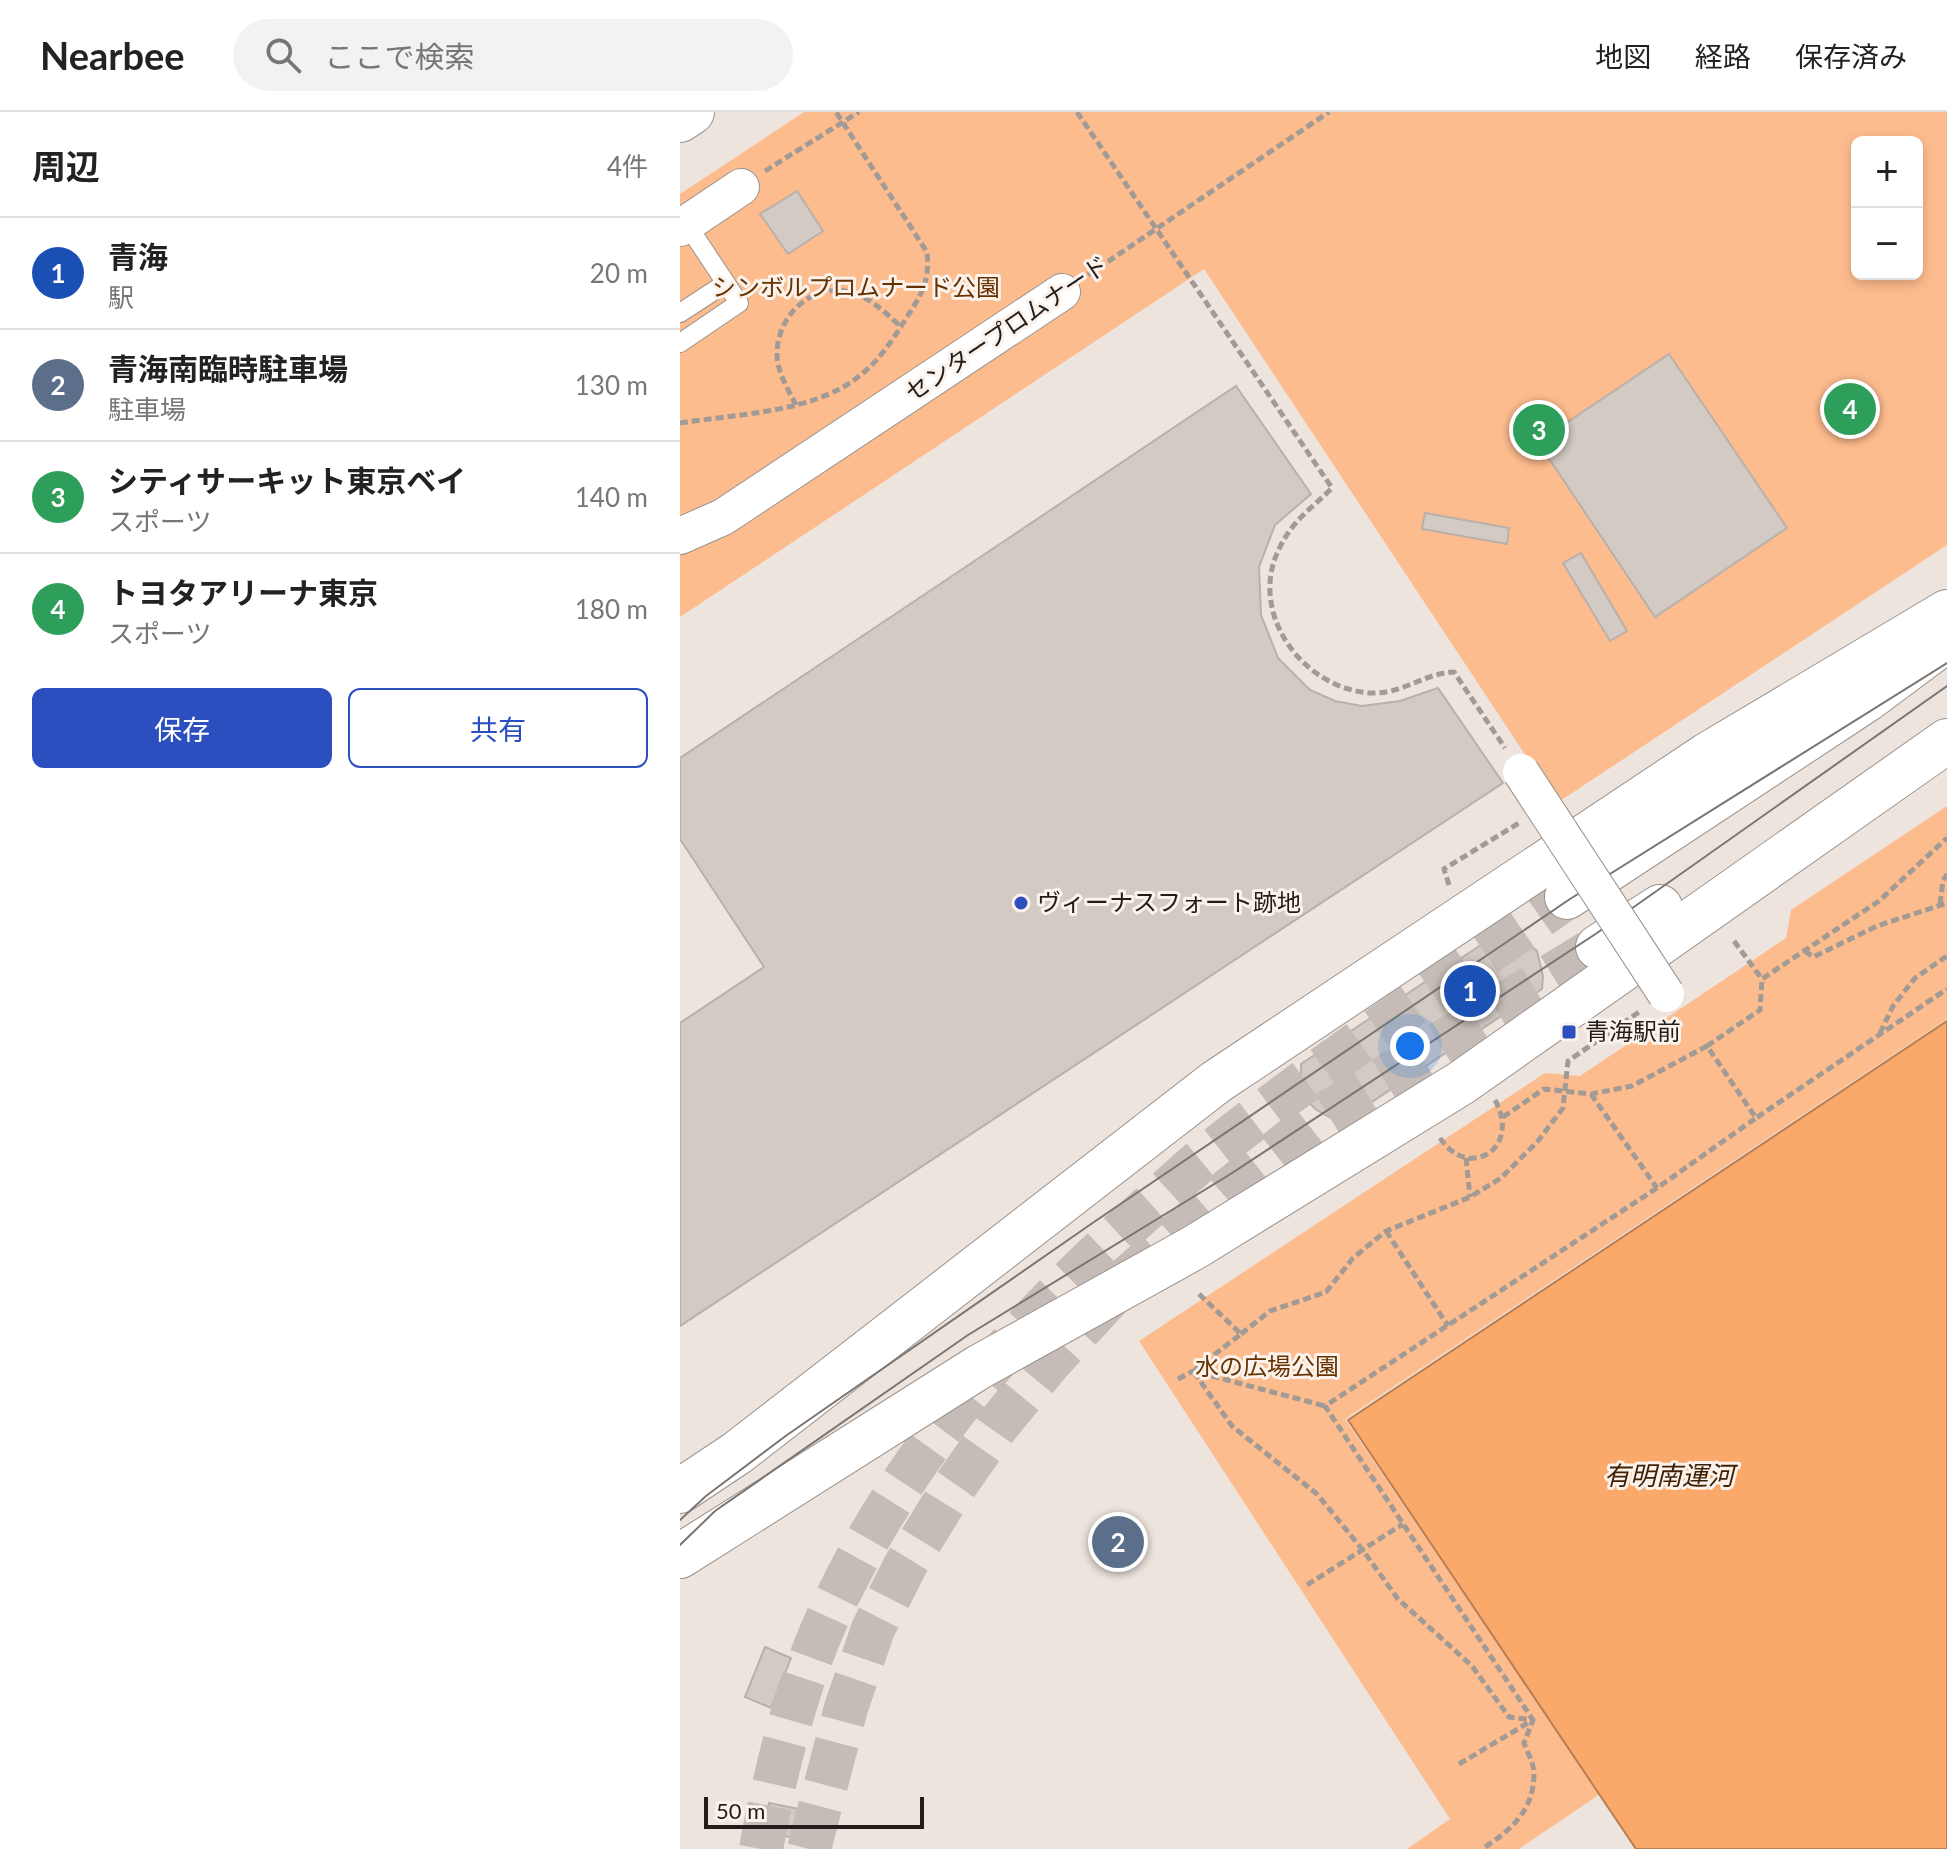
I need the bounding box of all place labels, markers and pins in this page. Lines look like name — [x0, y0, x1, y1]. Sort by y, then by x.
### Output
pin: 4 — [1824, 379, 1876, 439]
pin: 3 — [1513, 400, 1565, 460]
place label: ヴィーナスフォート跡地 — [1037, 887, 1301, 916]
marker: ヴィーナスフォート跡地 — [1012, 894, 1030, 912]
pin: 1 — [1444, 961, 1496, 1021]
place label: 青海駅前 — [1585, 1016, 1681, 1045]
marker: 青海駅前 — [1560, 1023, 1578, 1041]
pin: 2 — [1092, 1512, 1144, 1572]

